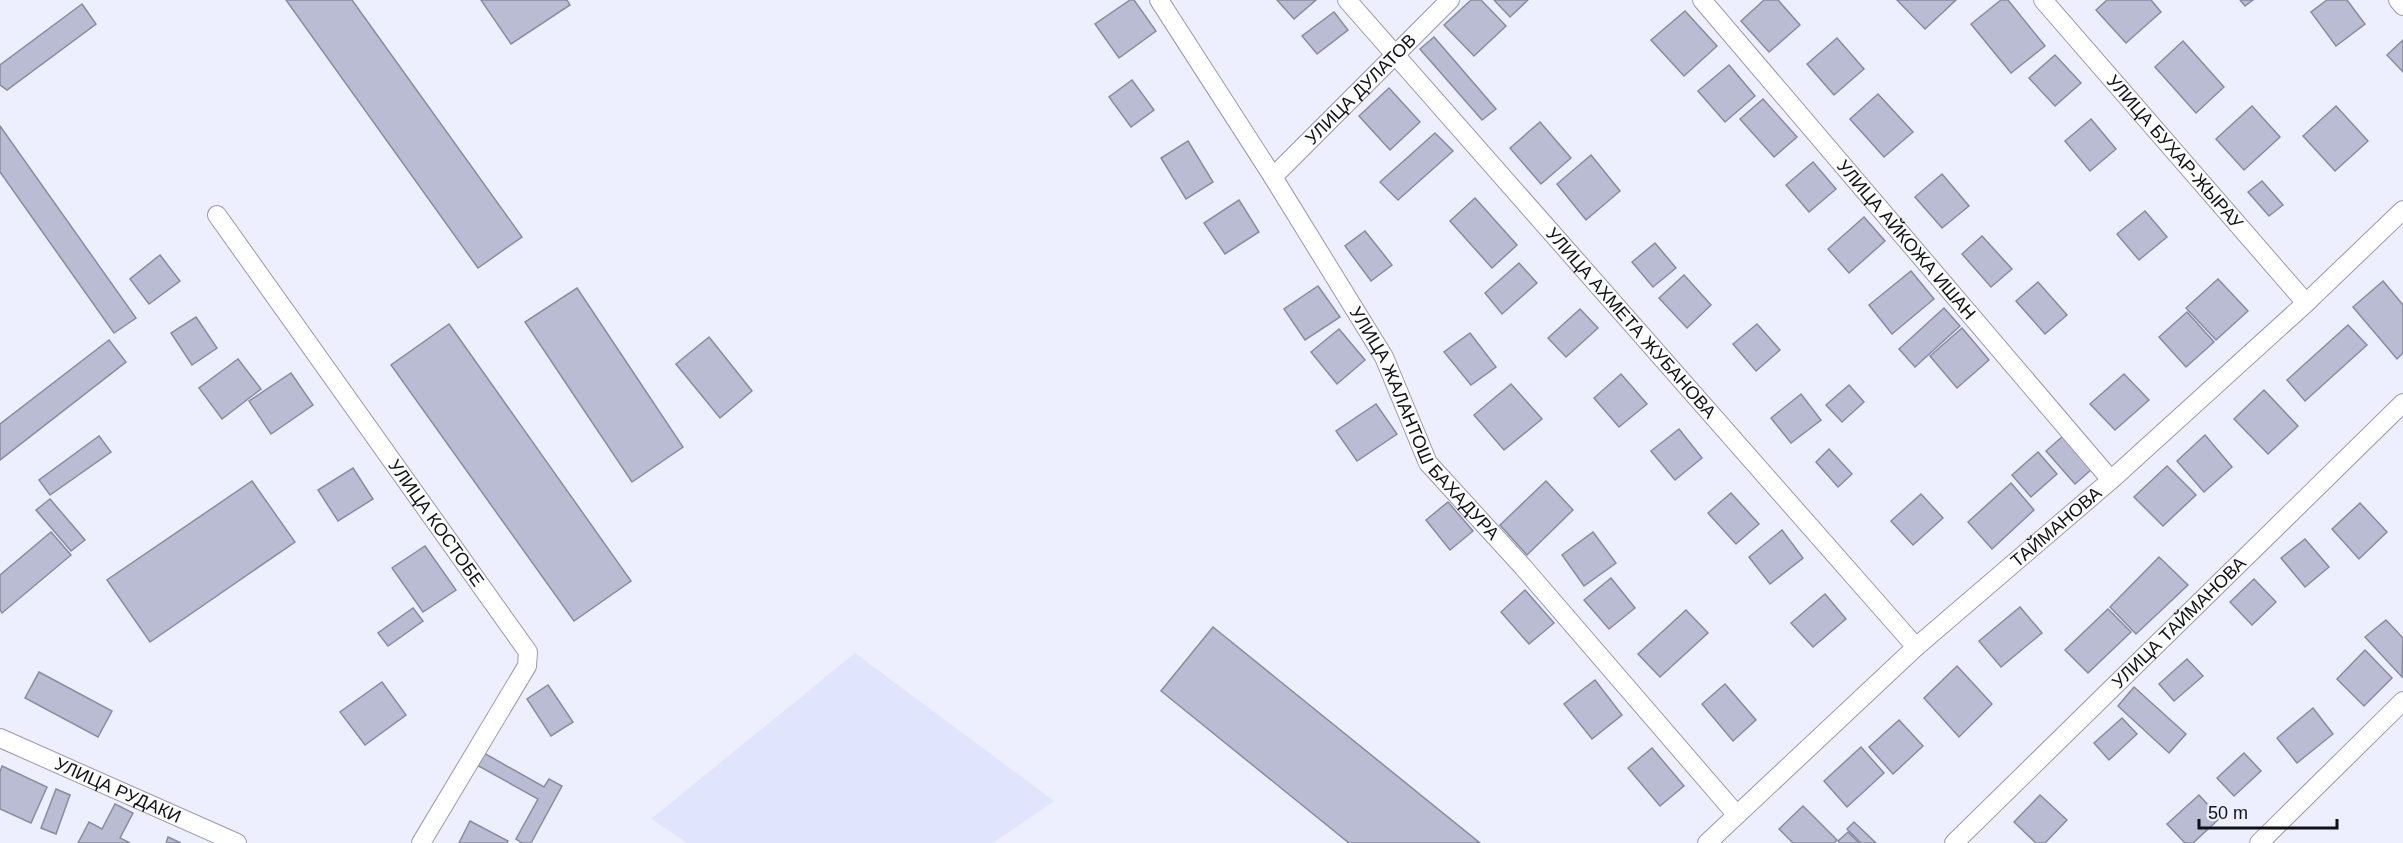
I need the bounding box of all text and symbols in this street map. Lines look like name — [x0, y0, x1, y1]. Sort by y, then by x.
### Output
street label: УЛИЦА ДУЛАТОВ — [1301, 30, 1420, 149]
street label: УЛИЦА БУХАР-ЖЫРАУ — [2103, 71, 2247, 233]
street label: УЛИЦА АЙКОЖА ИШАН — [1833, 156, 1980, 323]
street label: УЛИЦА АХМЕТА ЖУБАНОВА — [1542, 224, 1720, 422]
street label: УЛИЦА ЖАЛАНТОШ БАХАДУРА — [1345, 303, 1503, 544]
street label: УЛИЦА КОСТОБЕ — [384, 456, 488, 590]
street label: ТАЙМАНОВА — [2007, 483, 2105, 571]
street label: УЛИЦА ТАЙМАНОВА — [2108, 553, 2250, 692]
street label: УЛИЦА РУДАКИ — [52, 754, 184, 827]
scale bar — [2199, 792, 2337, 830]
text: 50 m — [2208, 803, 2248, 823]

